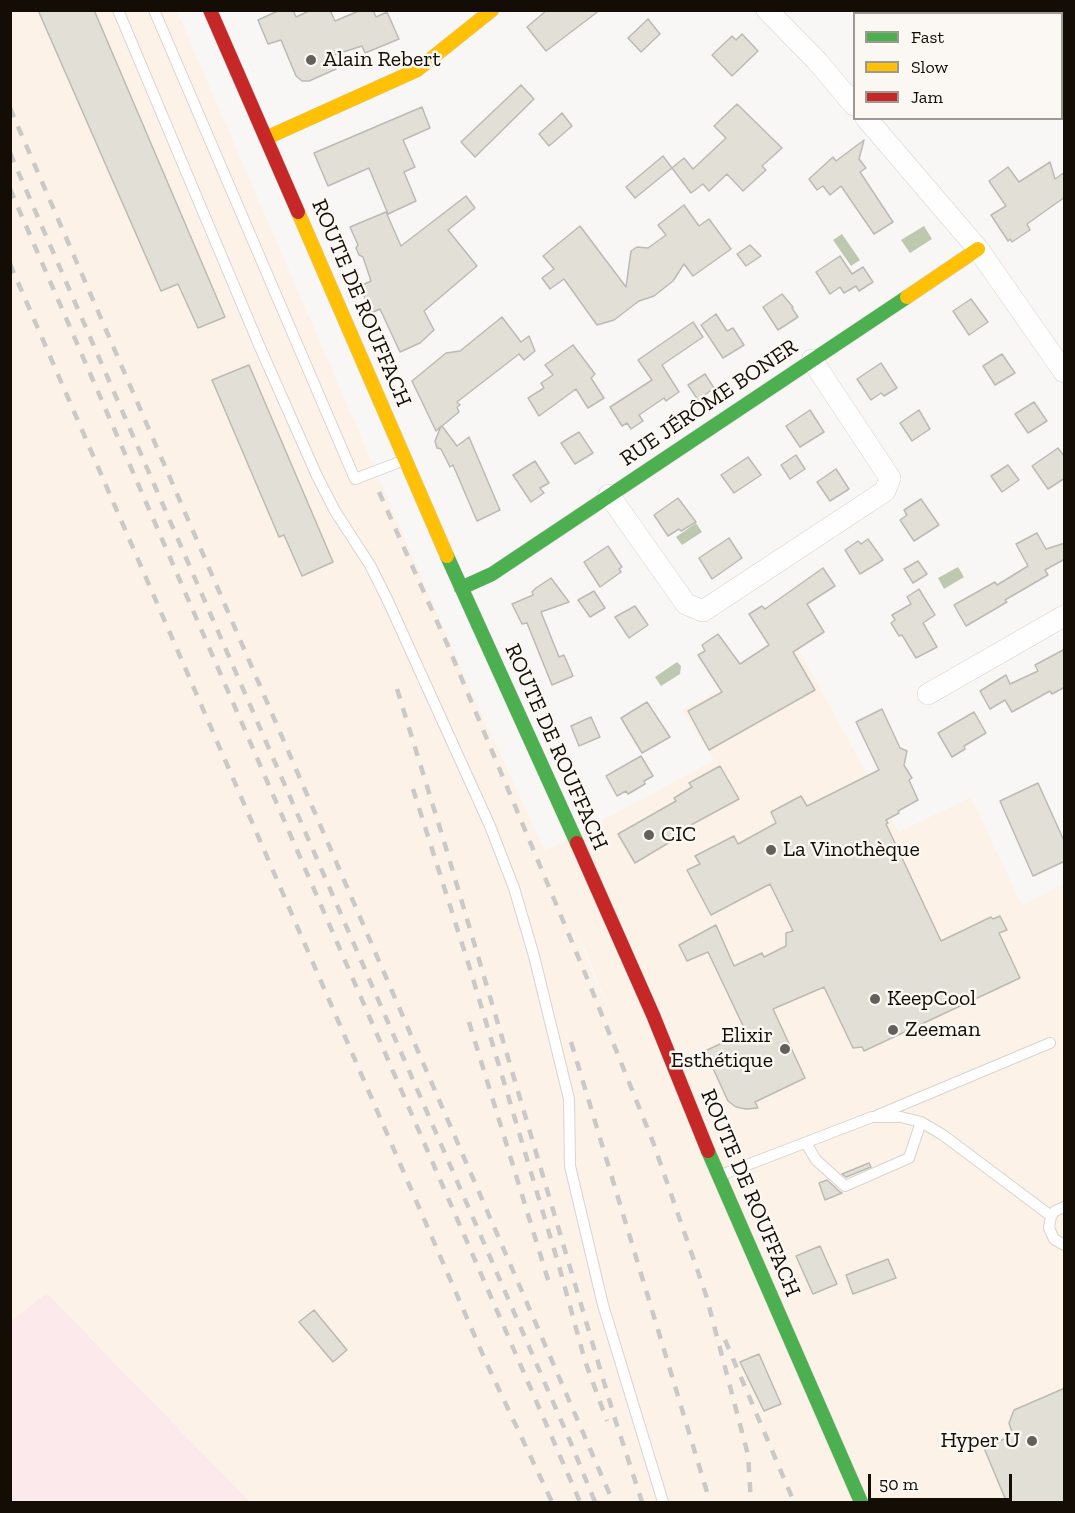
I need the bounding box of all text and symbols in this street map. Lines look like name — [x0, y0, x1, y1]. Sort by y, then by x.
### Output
legend — [853, 12, 1063, 120]
text: Fast — [911, 26, 944, 48]
place label: Alain Rebert — [323, 47, 441, 73]
marker: Alain Rebert — [304, 53, 318, 67]
text: Slow — [911, 56, 948, 78]
text: Jam — [911, 86, 943, 108]
street label: ROUTE DE ROUFFACH — [305, 195, 417, 411]
street label: RUE JÉRÔME BONER — [615, 334, 803, 472]
street label: ROUTE DE ROUFFACH — [499, 640, 613, 854]
place label: CIC — [661, 822, 696, 848]
marker: CIC — [642, 828, 656, 842]
place label: La Vinothèque — [783, 837, 920, 863]
marker: La Vinothèque — [764, 843, 778, 857]
place label: KeepCool — [887, 986, 976, 1012]
marker: KeepCool — [868, 992, 882, 1006]
place label: Zeeman — [905, 1017, 981, 1043]
place label: Elixir Esthétique — [671, 1023, 773, 1074]
marker: Zeeman — [886, 1023, 900, 1037]
marker: Elixir Esthétique — [778, 1042, 792, 1056]
street label: ROUTE DE ROUFFACH — [694, 1085, 806, 1301]
place label: Hyper U — [940, 1428, 1020, 1454]
marker: Hyper U — [1025, 1434, 1039, 1448]
scale bar — [871, 1462, 1015, 1500]
text: 50 m — [879, 1473, 918, 1495]

